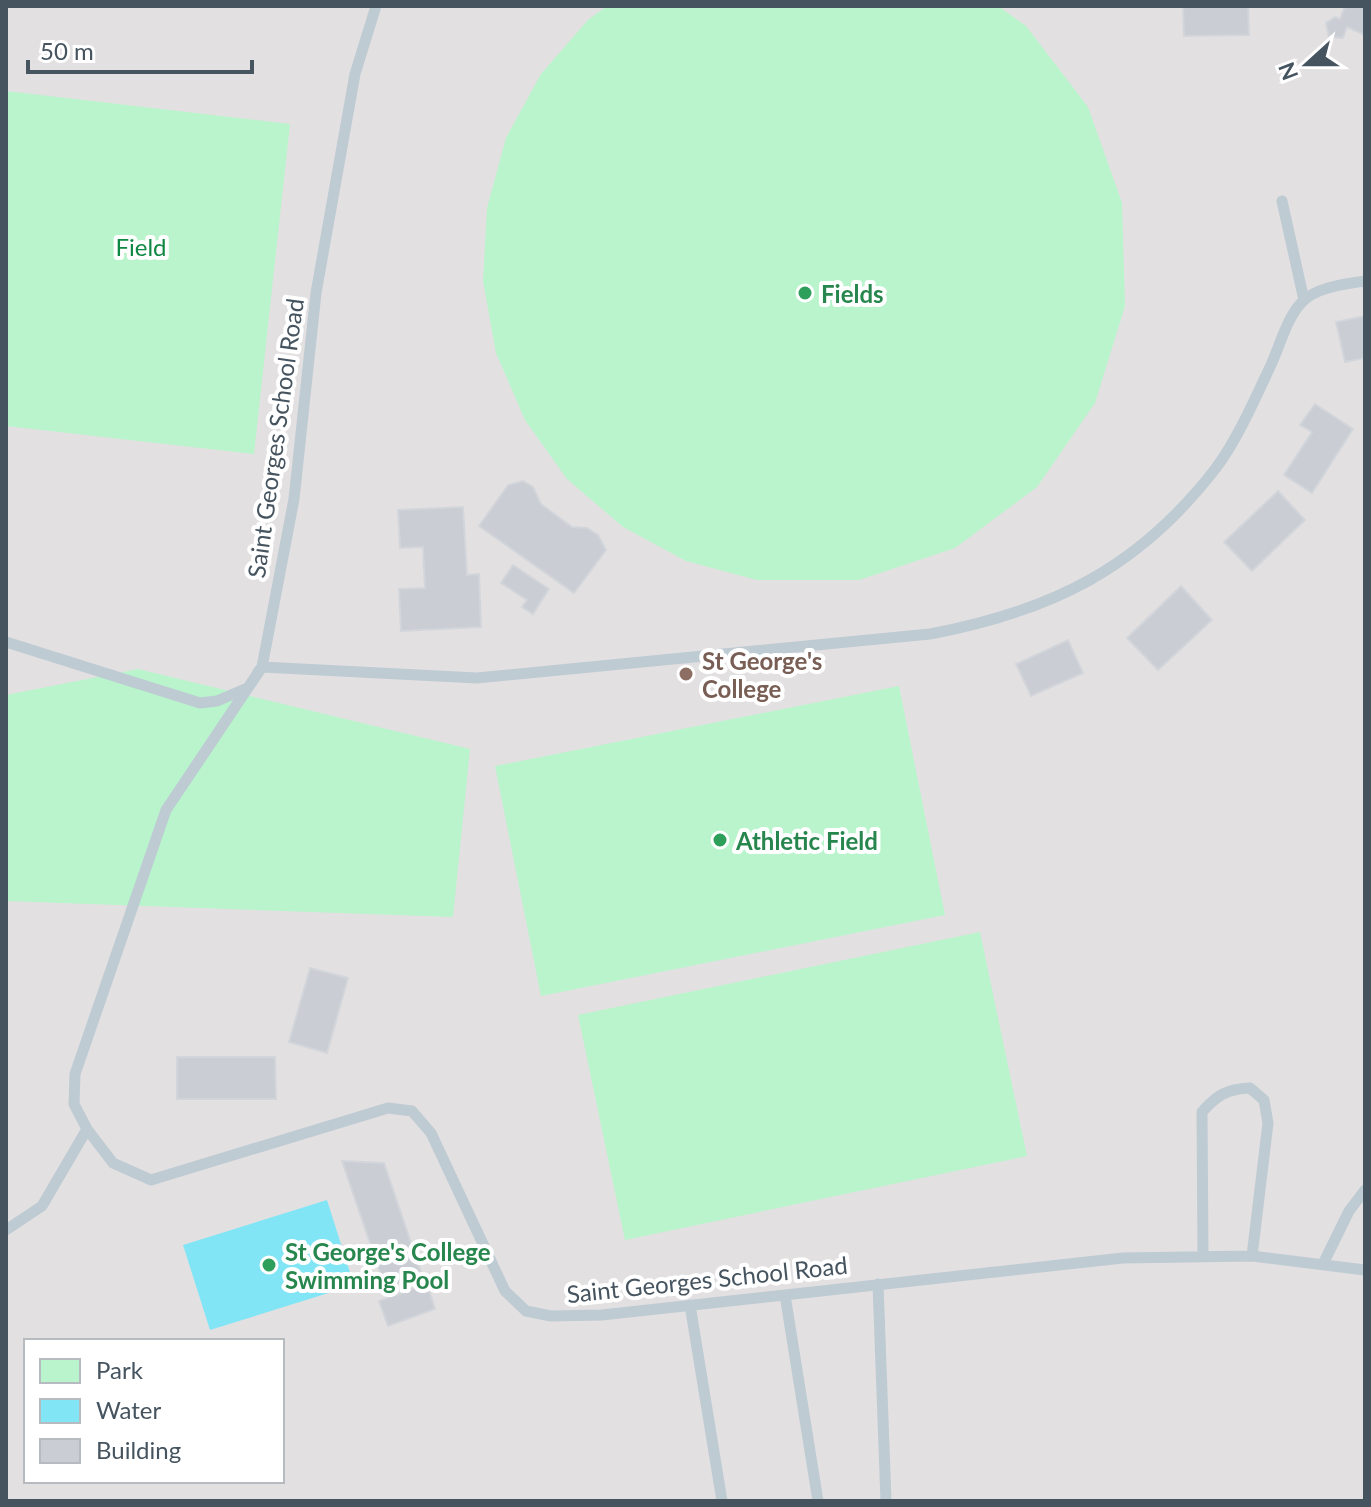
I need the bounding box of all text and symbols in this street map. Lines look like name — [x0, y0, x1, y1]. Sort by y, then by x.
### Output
scale bar — [28, 24, 252, 74]
north arrow — [1267, 24, 1347, 104]
text: 50 m — [40, 36, 94, 65]
text: N — [1272, 59, 1304, 84]
park label: Field — [115, 232, 167, 261]
place label: Fields — [821, 279, 884, 308]
marker: Fields — [796, 284, 814, 302]
street label: Saint Georges School Road — [241, 296, 309, 580]
place label: St George's College — [702, 646, 822, 703]
marker: St George's College — [677, 665, 695, 683]
place label: Athletic Field — [735, 826, 878, 855]
marker: Athletic Field — [711, 831, 729, 849]
place label: St George's College Swimming Pool — [285, 1237, 491, 1294]
street label: Saint Georges School Road — [565, 1250, 849, 1308]
marker: St George's College Swimming Pool — [260, 1256, 278, 1274]
legend — [24, 1339, 284, 1483]
text: Park — [96, 1355, 144, 1384]
text: Water — [96, 1395, 161, 1424]
text: Building — [96, 1435, 181, 1464]

